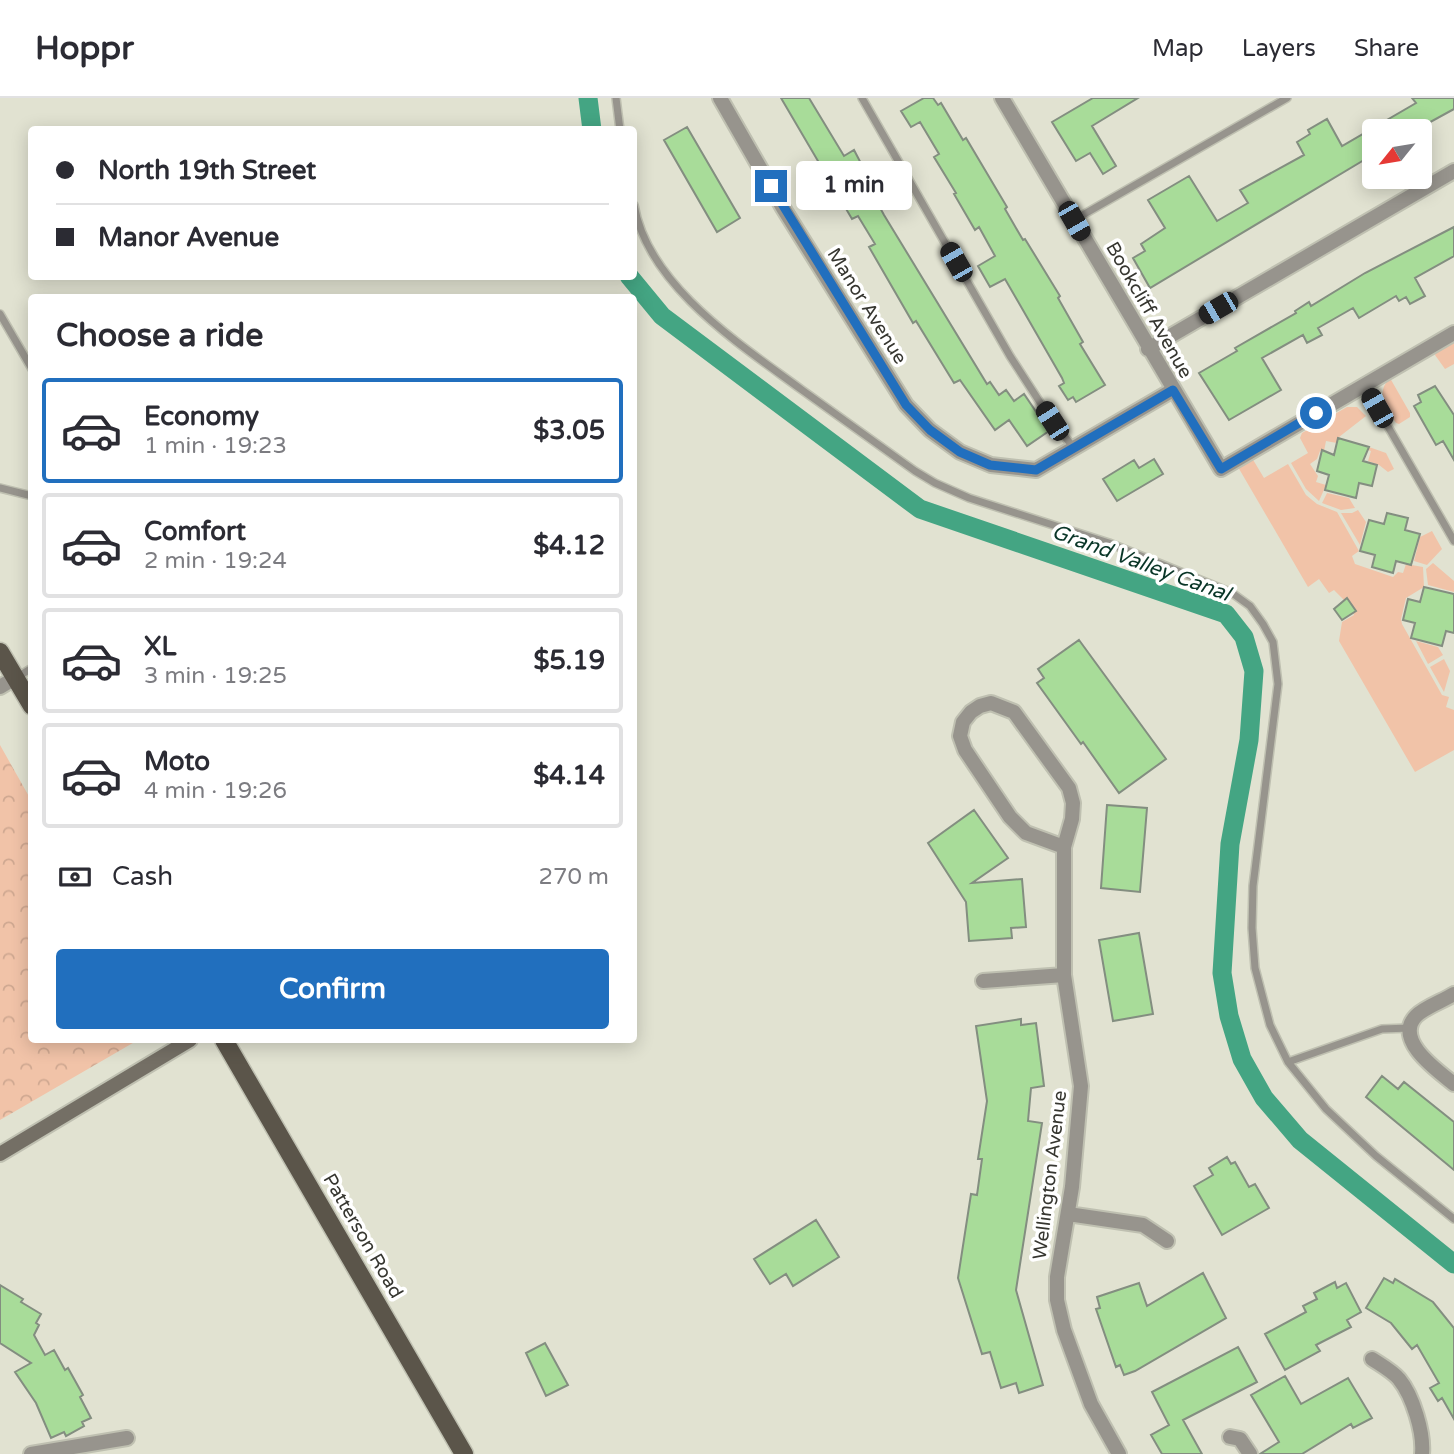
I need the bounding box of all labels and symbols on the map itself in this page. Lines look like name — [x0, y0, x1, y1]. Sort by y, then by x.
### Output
north arrow — [1362, 119, 1432, 189]
callout: 1 min — [796, 162, 911, 210]
route end — [755, 170, 787, 202]
car — [1055, 198, 1094, 244]
street label: Bookcliff Avenue — [1101, 238, 1197, 382]
car — [937, 239, 976, 285]
street label: Manor Avenue — [823, 244, 911, 368]
car — [1195, 288, 1242, 328]
car — [1358, 385, 1397, 431]
route start — [1300, 397, 1332, 429]
car — [1032, 398, 1073, 444]
water label: Grand Valley Canal — [1049, 519, 1236, 608]
street label: Wellington Avenue — [1029, 1089, 1071, 1261]
street label: Patterson Road — [318, 1170, 408, 1302]

